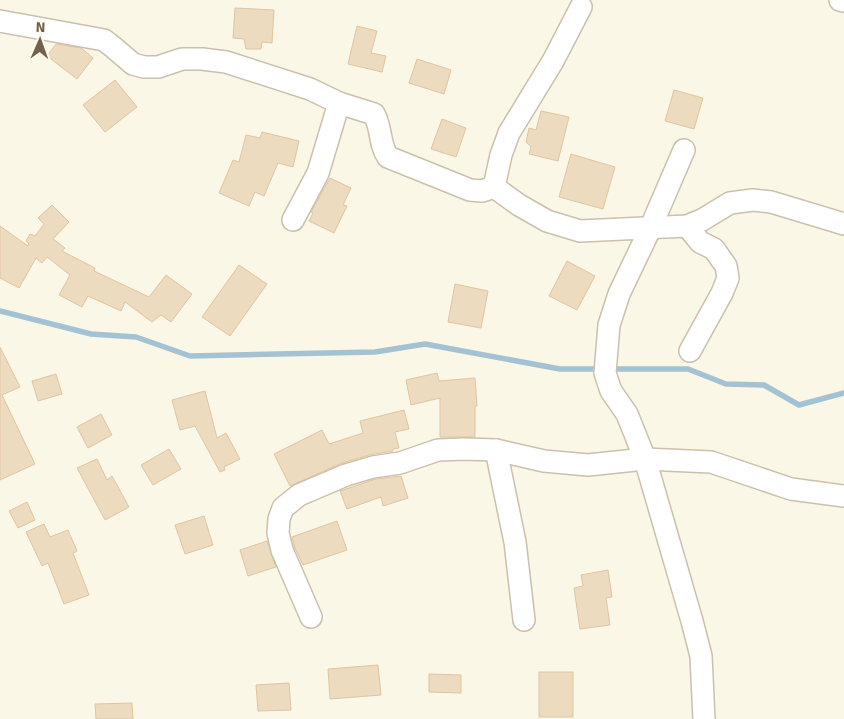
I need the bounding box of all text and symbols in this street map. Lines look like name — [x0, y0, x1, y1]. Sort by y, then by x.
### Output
north arrow — [15, 15, 65, 65]
text: N — [35, 19, 46, 36]

